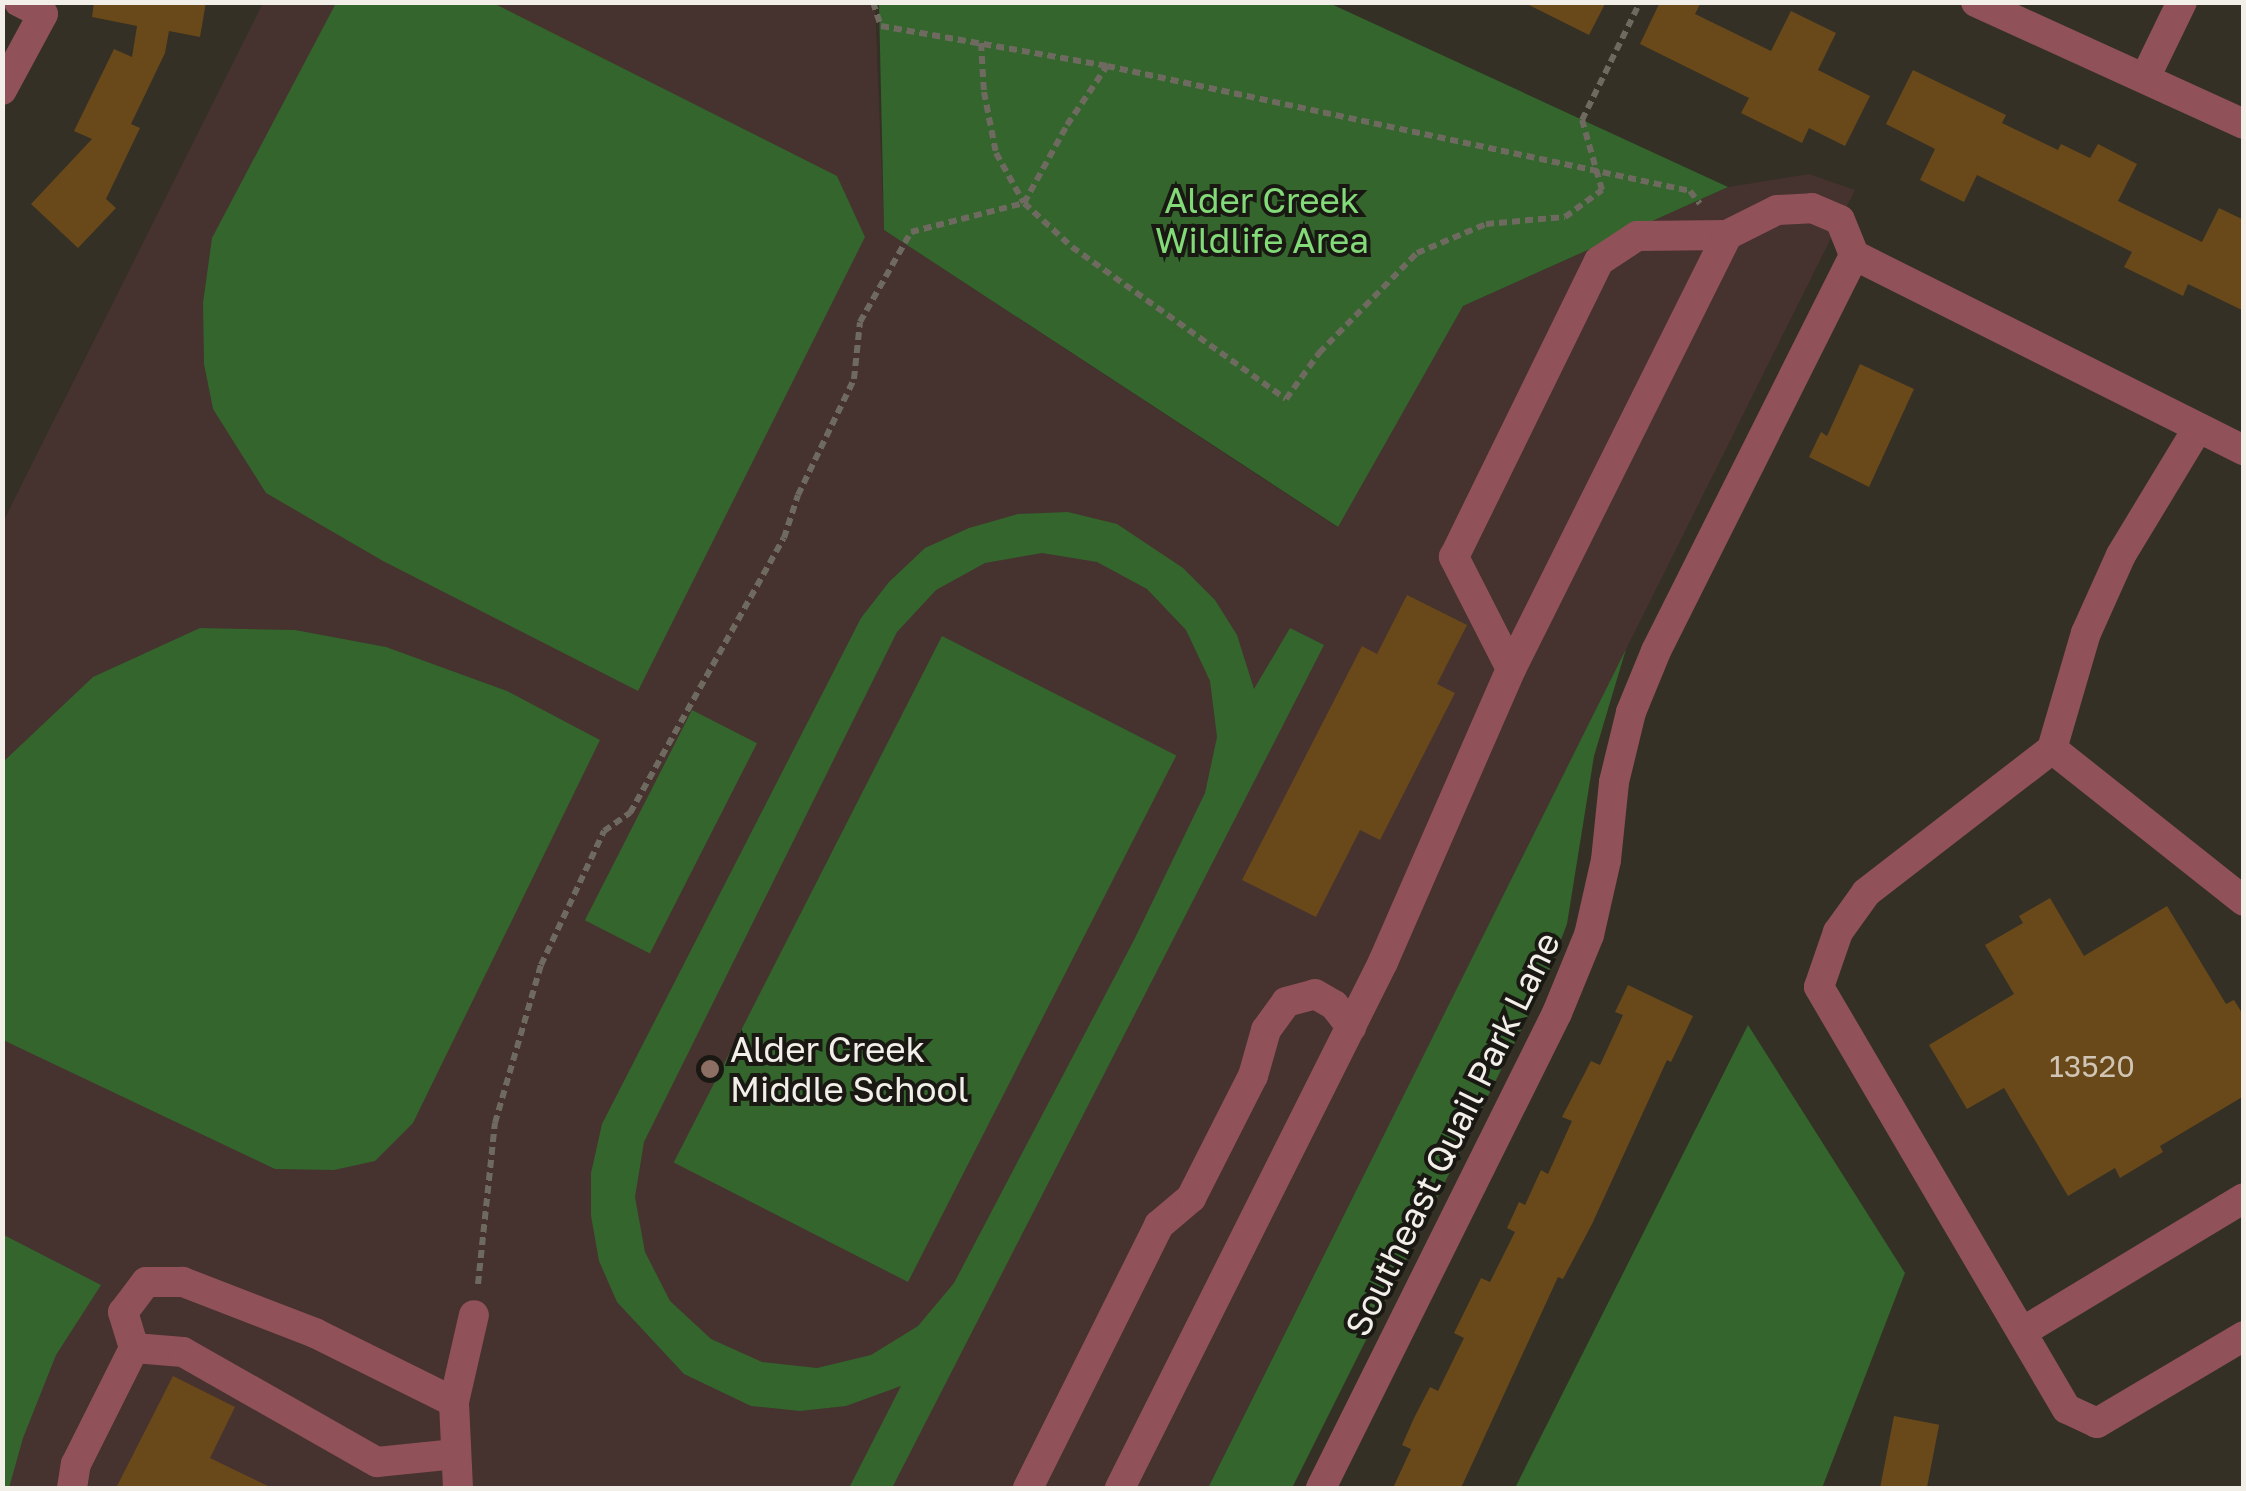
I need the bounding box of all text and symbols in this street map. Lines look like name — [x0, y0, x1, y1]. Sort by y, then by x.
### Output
park label: Alder Creek Wildlife Area — [1155, 179, 1369, 261]
street label: Southeast Quail Park Lane — [1336, 925, 1568, 1343]
place label: Alder Creek Middle School — [730, 1028, 969, 1110]
house number: 13520 — [2049, 1048, 2135, 1084]
marker: Alder Creek Middle School — [699, 1058, 721, 1080]

